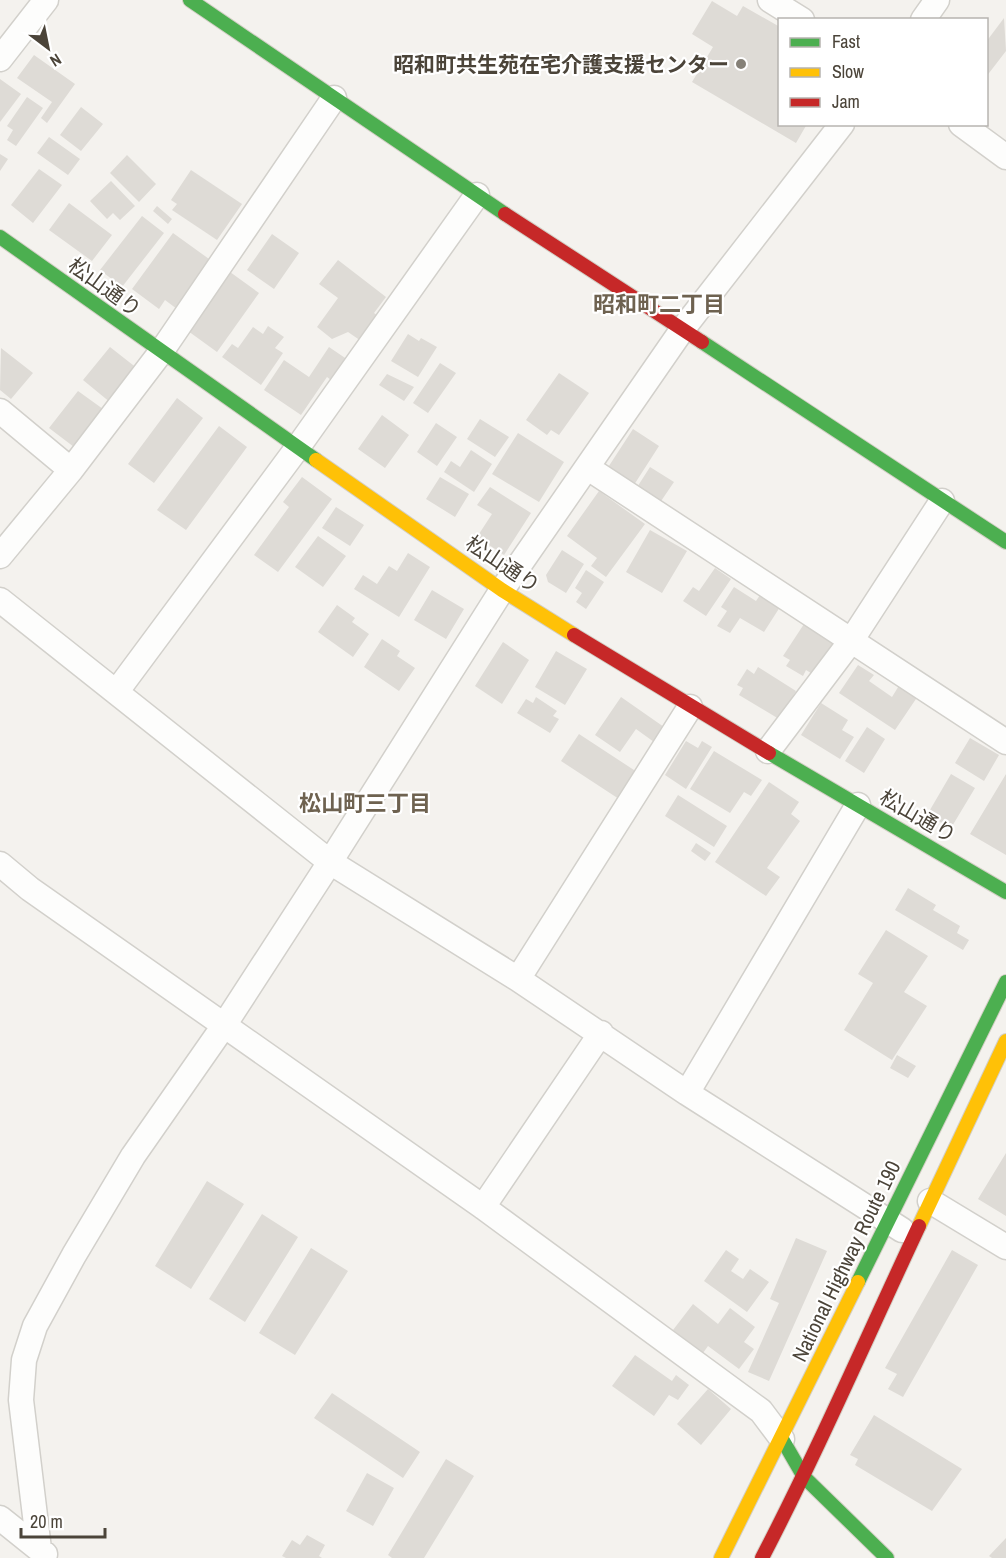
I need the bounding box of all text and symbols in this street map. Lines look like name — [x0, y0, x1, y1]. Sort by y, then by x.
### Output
north arrow — [18, 18, 78, 78]
legend — [778, 18, 988, 126]
text: Fast — [832, 29, 860, 54]
text: N — [46, 49, 66, 73]
place label: 昭和町共生苑在宅介護支援センター — [393, 50, 729, 79]
marker: 昭和町共生苑在宅介護支援センター — [734, 57, 748, 71]
text: Slow — [832, 59, 864, 84]
text: Jam — [832, 89, 860, 114]
street label: 松山通り — [62, 251, 148, 323]
district label: 昭和町二丁目 — [593, 289, 725, 319]
street label: 松山通り — [460, 528, 546, 600]
street label: 松山通り — [874, 782, 962, 850]
district label: 松山町三丁目 — [299, 788, 431, 818]
street label: National Highway Route 190 — [785, 1156, 907, 1366]
scale bar — [21, 1501, 105, 1539]
text: 20 m — [30, 1509, 63, 1534]

